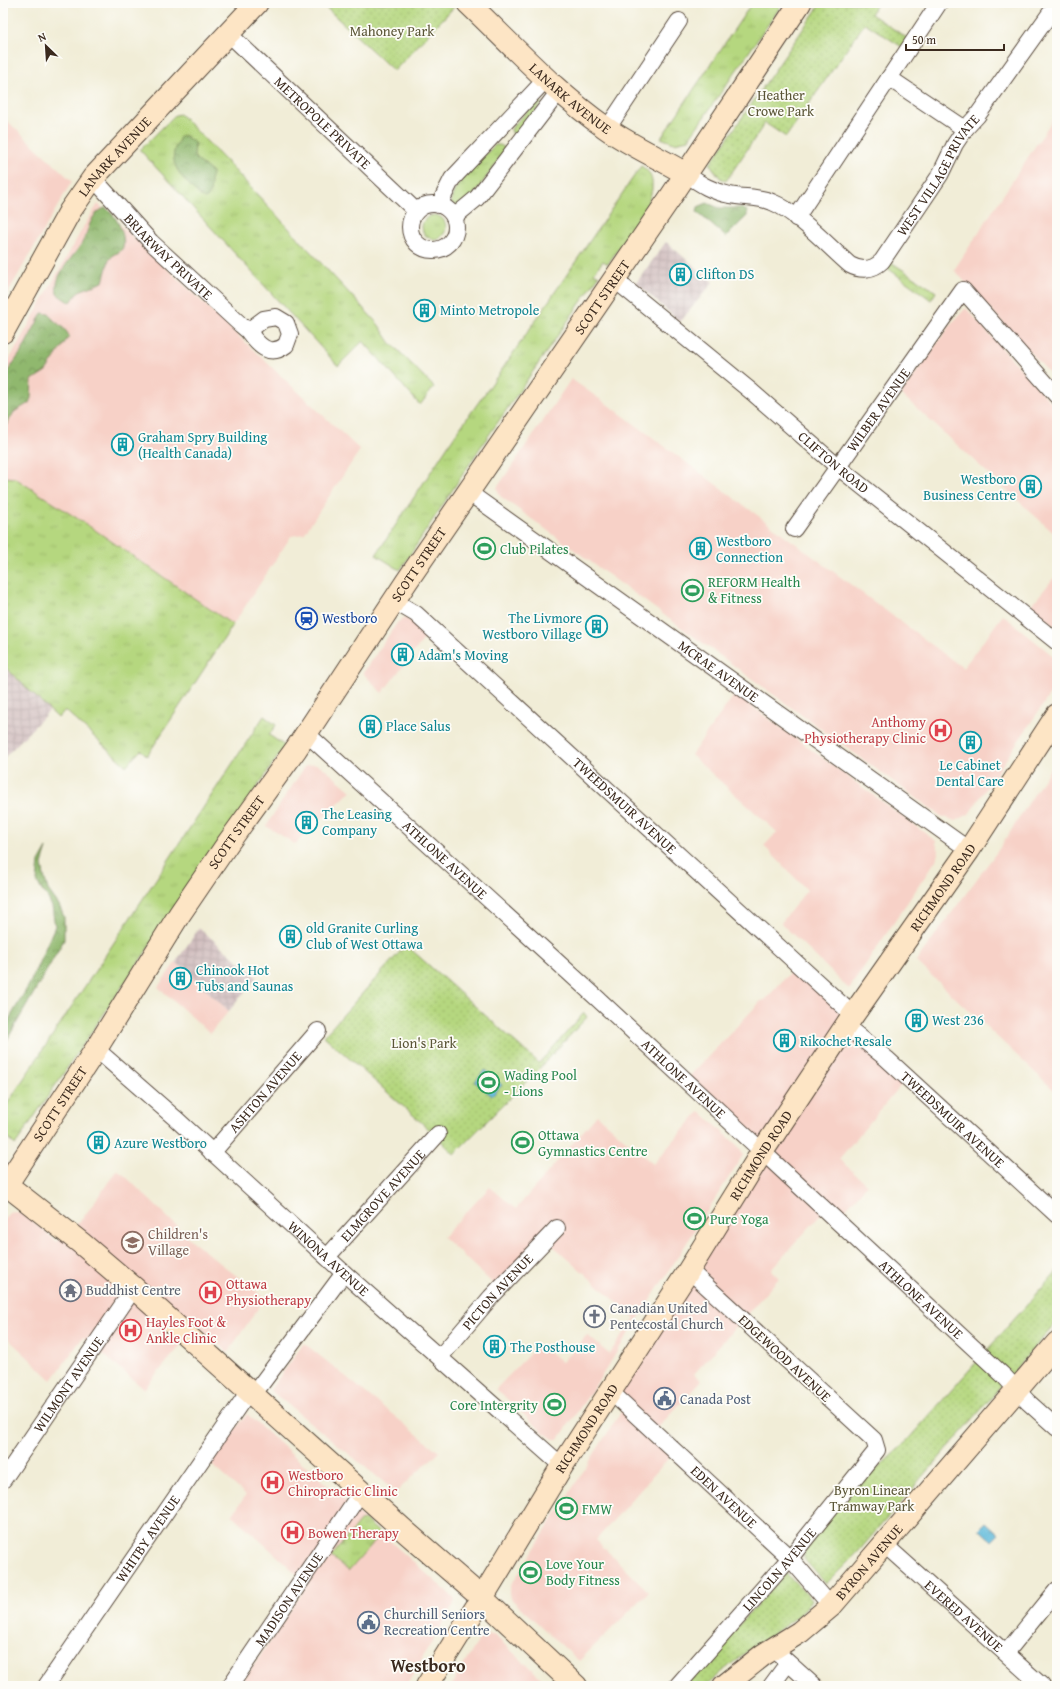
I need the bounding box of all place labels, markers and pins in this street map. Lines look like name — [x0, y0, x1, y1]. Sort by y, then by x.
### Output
building icon: Clifton DS — [667, 261, 693, 287]
place label: Clifton DS — [696, 264, 754, 284]
building icon: Minto Metropole — [411, 297, 437, 323]
place label: Minto Metropole — [440, 300, 540, 320]
place label: Graham Spry Building (Health Canada) — [138, 427, 267, 463]
building icon: Graham Spry Building (Health Canada) — [109, 432, 135, 458]
place label: Westboro Business Centre — [923, 469, 1016, 505]
building icon: Westboro Business Centre — [1018, 474, 1044, 500]
place label: Westboro Connection — [716, 531, 783, 567]
sports icon: Club Pilates — [471, 536, 497, 562]
building icon: Westboro Connection — [688, 536, 714, 562]
place label: Club Pilates — [500, 539, 569, 559]
place label: REFORM Health & Fitness — [708, 572, 800, 608]
sports icon: REFORM Health & Fitness — [680, 577, 706, 603]
station icon: Westboro — [293, 605, 319, 631]
place label: Westboro — [322, 608, 378, 628]
place label: The Livmore Westboro Village — [482, 608, 582, 644]
building icon: The Livmore Westboro Village — [584, 613, 610, 639]
building icon: Adam's Moving — [389, 642, 415, 668]
place label: Adam's Moving — [418, 645, 508, 665]
place label: Anthomy Physiotherapy Clinic — [804, 712, 926, 748]
building icon: Place Salus — [358, 713, 384, 739]
place label: Place Salus — [386, 716, 450, 736]
hospital icon: Anthomy Physiotherapy Clinic — [928, 717, 954, 743]
building icon: Le Cabinet Dental Care — [957, 730, 983, 756]
place label: Le Cabinet Dental Care — [936, 755, 1004, 791]
place label: The Leasing Company — [322, 804, 392, 840]
building icon: The Leasing Company — [293, 809, 319, 835]
place label: old Granite Curling Club of West Ottawa — [306, 918, 423, 954]
building icon: old Granite Curling Club of West Ottawa — [277, 923, 303, 949]
place label: Chinook Hot Tubs and Saunas — [196, 960, 293, 996]
building icon: Chinook Hot Tubs and Saunas — [168, 965, 194, 991]
building icon: West 236 — [903, 1007, 929, 1033]
place label: West 236 — [932, 1010, 984, 1030]
building icon: Rikochet Resale — [772, 1028, 798, 1054]
place label: Rikochet Resale — [800, 1031, 892, 1051]
place label: Wading Pool - Lions — [504, 1065, 577, 1101]
sports icon: Wading Pool - Lions — [476, 1070, 502, 1096]
place label: Ottawa Gymnastics Centre — [538, 1125, 648, 1161]
building icon: Azure Westboro — [86, 1130, 112, 1156]
sports icon: Ottawa Gymnastics Centre — [510, 1130, 536, 1156]
place label: Azure Westboro — [114, 1133, 207, 1153]
sports icon: Pure Yoga — [681, 1206, 707, 1232]
place label: Pure Yoga — [710, 1209, 769, 1229]
place label: Children's Village — [148, 1224, 208, 1260]
school or university icon: Children's Village — [119, 1229, 145, 1255]
place label: Ottawa Physiotherapy — [226, 1274, 311, 1310]
temple icon: Buddhist Centre — [58, 1277, 84, 1303]
hospital icon: Ottawa Physiotherapy — [198, 1279, 224, 1305]
place label: Buddhist Centre — [86, 1280, 181, 1300]
place label: Canadian United Pentecostal Church — [610, 1298, 724, 1334]
church icon: Canadian United Pentecostal Church — [582, 1303, 608, 1329]
place label: Hayles Foot & Ankle Clinic — [146, 1312, 227, 1348]
hospital icon: Hayles Foot & Ankle Clinic — [118, 1317, 144, 1343]
building icon: The Posthouse — [482, 1334, 508, 1360]
place label: The Posthouse — [510, 1337, 596, 1357]
public building icon: Canada Post — [652, 1386, 678, 1412]
place label: Canada Post — [680, 1389, 751, 1409]
sports icon: Core Intergrity — [541, 1392, 567, 1418]
place label: Core Intergrity — [450, 1395, 538, 1415]
place label: Westboro Chiropractic Clinic — [288, 1465, 398, 1501]
hospital icon: Westboro Chiropractic Clinic — [259, 1470, 285, 1496]
sports icon: FMW — [554, 1496, 580, 1522]
place label: FMW — [582, 1499, 612, 1519]
hospital icon: Bowen Therapy — [279, 1520, 305, 1546]
place label: Bowen Therapy — [308, 1523, 399, 1543]
place label: Love Your Body Fitness — [546, 1554, 620, 1590]
sports icon: Love Your Body Fitness — [517, 1559, 543, 1585]
place label: Churchill Seniors Recreation Centre — [384, 1604, 490, 1640]
public building icon: Churchill Seniors Recreation Centre — [356, 1609, 382, 1635]

